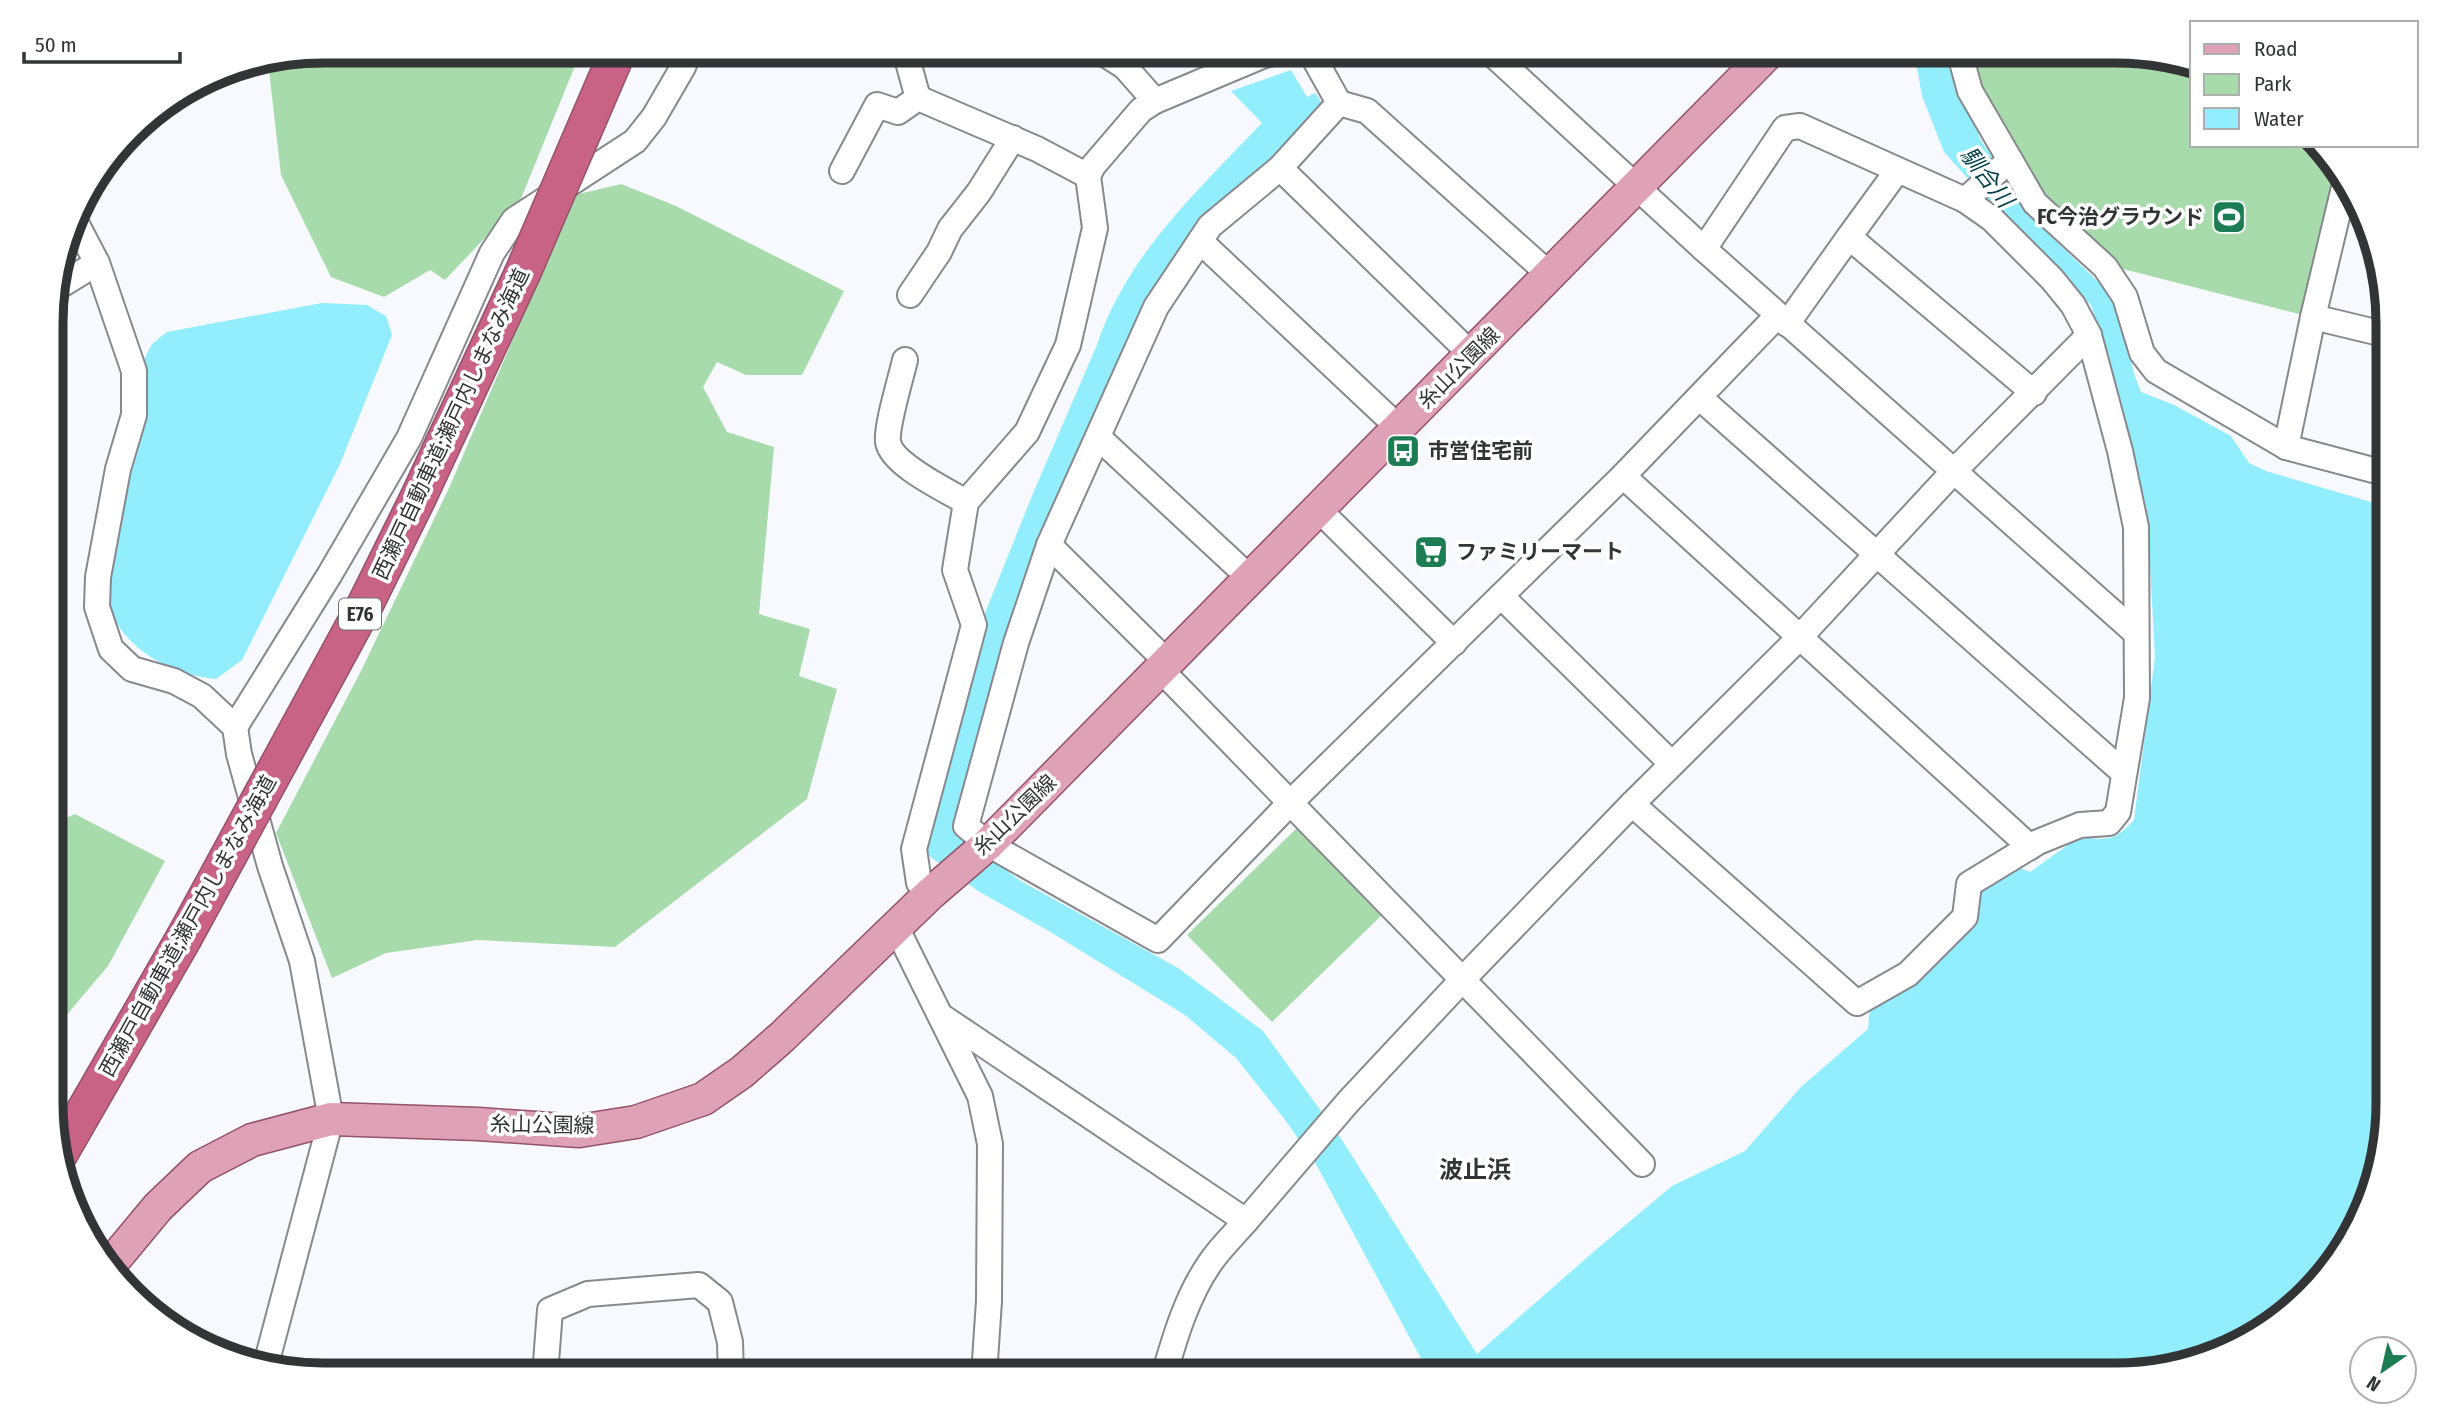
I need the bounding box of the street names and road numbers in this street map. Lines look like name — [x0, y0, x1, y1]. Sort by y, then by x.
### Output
street label: 西瀬戸自動車道;瀬戸内しまなみ海道 — [367, 264, 535, 584]
street label: 糸山公園線 — [1413, 322, 1505, 414]
road number: E76 — [339, 598, 381, 629]
street label: 糸山公園線 — [968, 769, 1062, 861]
street label: 西瀬戸自動車道;瀬戸内しまなみ海道 — [94, 771, 282, 1081]
street label: 糸山公園線 — [489, 1111, 595, 1139]

